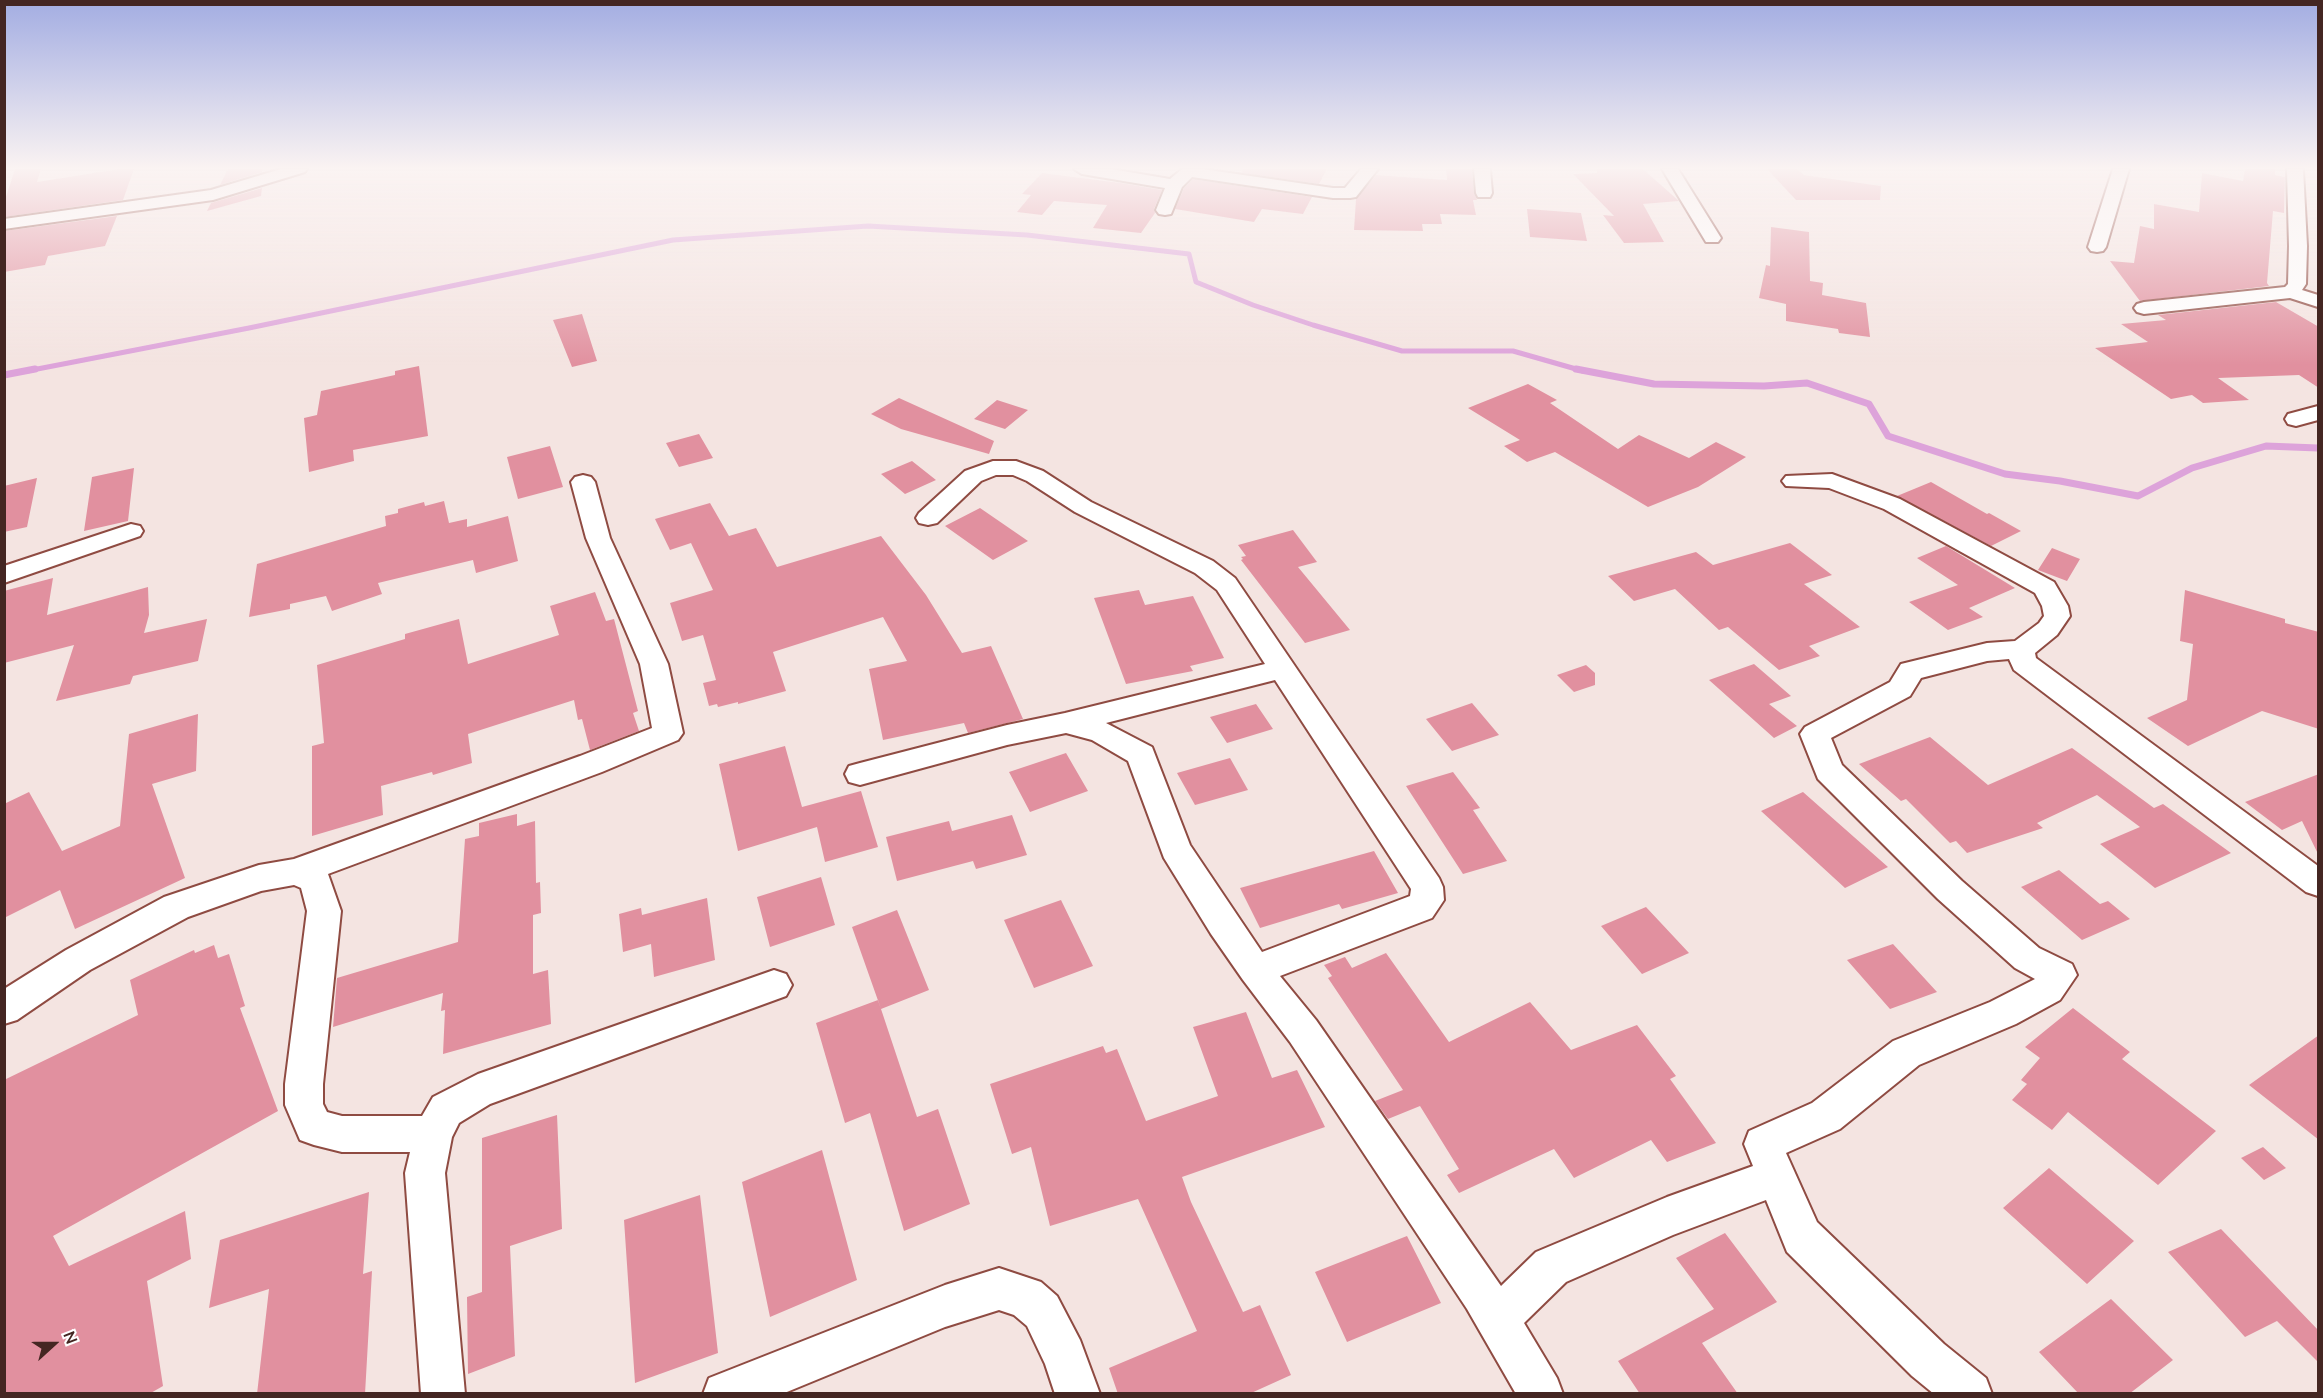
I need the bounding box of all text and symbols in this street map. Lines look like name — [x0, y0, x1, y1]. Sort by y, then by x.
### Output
north arrow — [24, 1314, 84, 1374]
text: N — [59, 1328, 82, 1347]

